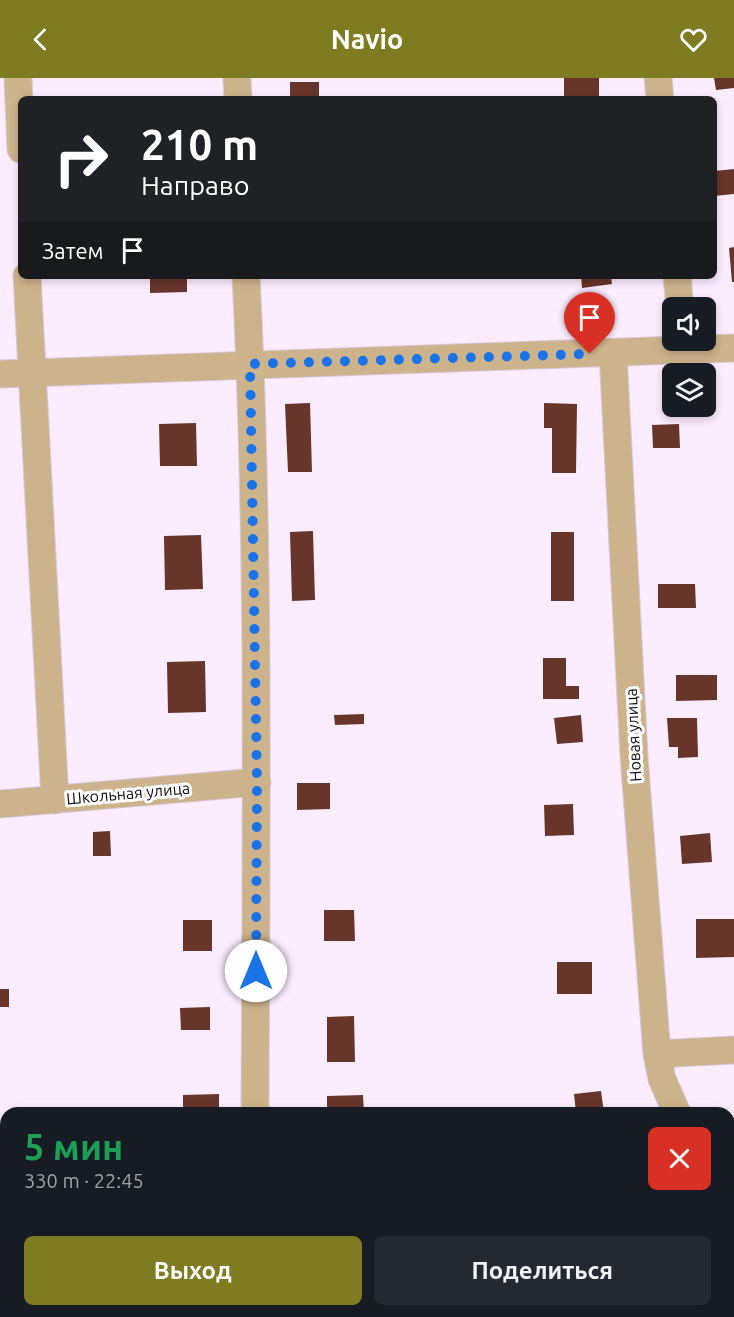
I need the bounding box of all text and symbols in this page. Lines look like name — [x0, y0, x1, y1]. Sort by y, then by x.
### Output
icon: back — [24, 23, 57, 56]
icon: heart — [677, 23, 710, 56]
text: Navio — [331, 24, 403, 54]
icon: right — [42, 120, 120, 198]
text: 210 m — [141, 121, 258, 168]
text: Направо — [141, 170, 250, 200]
icon: arrive — [116, 234, 149, 267]
text: Затем — [42, 238, 104, 263]
pin — [564, 292, 615, 354]
map controls — [662, 297, 716, 417]
button: sound — [662, 297, 716, 351]
icon: arrive — [573, 301, 606, 334]
button: layers — [662, 363, 716, 417]
street label: Новая улица — [622, 688, 644, 782]
street label: Школьная улица — [65, 779, 191, 807]
position arrow — [224, 939, 288, 1003]
text: 5 мин — [24, 1126, 123, 1167]
button: close — [648, 1127, 711, 1190]
text: 330 m · 22:45 — [24, 1169, 144, 1192]
button: Выход — [24, 1236, 362, 1305]
button: Поделиться — [374, 1236, 711, 1305]

